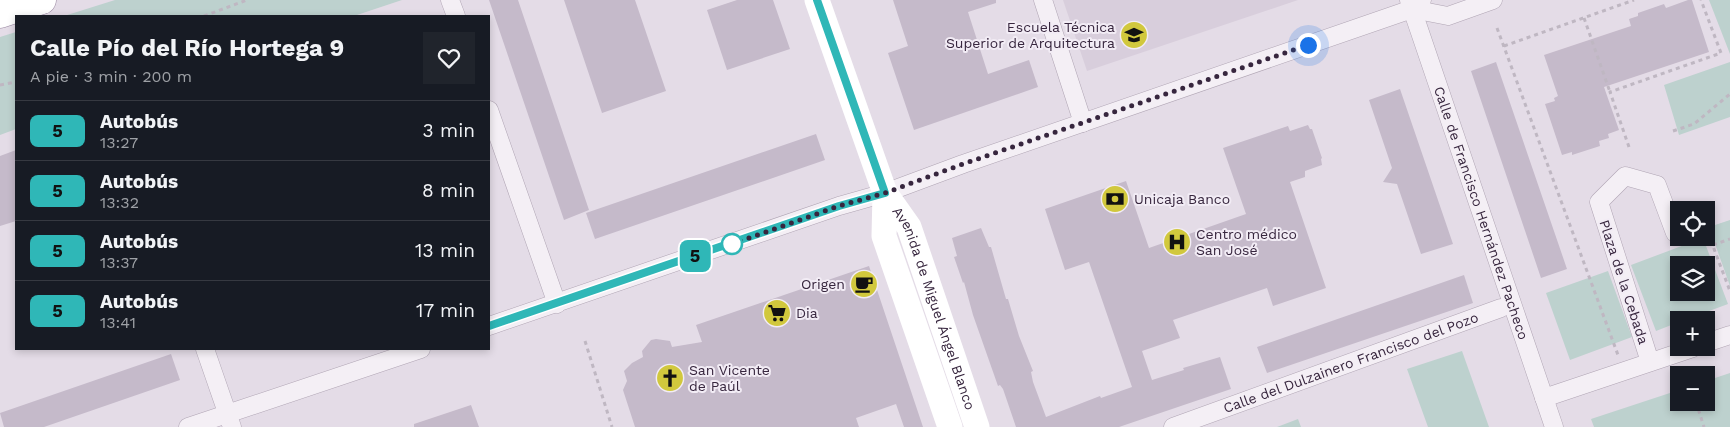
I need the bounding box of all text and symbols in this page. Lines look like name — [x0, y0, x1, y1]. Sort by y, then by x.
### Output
place label: Escuela Técnica Superior de Arquitectura — [946, 19, 1115, 51]
school or university icon: Escuela Técnica Superior de Arquitectura — [1119, 20, 1149, 50]
button: heart — [423, 32, 475, 84]
your location — [1296, 33, 1321, 58]
text: Calle Pío del Río Hortega 9 — [30, 34, 344, 62]
text: A pie · 3 min · 200 m — [30, 67, 192, 86]
street label: Calle de Francisco Hernández Pacheco — [1431, 84, 1532, 342]
text: Autobús — [100, 110, 178, 133]
text: 3 min — [423, 119, 475, 142]
text: 5 — [52, 120, 63, 141]
text: 13:27 — [100, 133, 138, 152]
text: Autobús — [100, 170, 178, 193]
text: 8 min — [422, 179, 475, 202]
text: 5 — [52, 180, 63, 201]
bank icon: Unicaja Banco — [1100, 184, 1130, 214]
place label: Unicaja Banco — [1134, 191, 1230, 207]
text: 13:32 — [100, 193, 139, 212]
map controls — [1670, 201, 1715, 411]
button: locate — [1670, 201, 1715, 246]
street label: Avenida de Miguel Ángel Blanco — [889, 204, 979, 412]
street label: Plaza de la Cebada — [1596, 218, 1652, 346]
place label: Centro médico San José — [1196, 226, 1297, 258]
hospital icon: Centro médico San José — [1162, 227, 1192, 257]
text: Autobús — [100, 230, 178, 253]
unlabelled marker — [721, 233, 743, 255]
text: 13 min — [415, 239, 475, 262]
text: 5 — [52, 240, 63, 261]
line badge: 5 — [679, 240, 711, 272]
text: 5 — [690, 245, 700, 266]
text: 13:37 — [100, 253, 138, 272]
button: layers — [1670, 256, 1715, 301]
cafe icon: Origen — [849, 269, 879, 299]
place label: Origen — [801, 276, 845, 292]
text: Autobús — [100, 290, 178, 313]
supermarket icon: Dia — [762, 298, 792, 328]
text: 17 min — [416, 299, 475, 322]
text: 5 — [52, 300, 63, 321]
place label: Dia — [796, 305, 818, 321]
street label: Calle del Dulzainero Francisco del Pozo — [1221, 309, 1480, 416]
button: + — [1670, 311, 1715, 356]
text: 13:41 — [100, 313, 136, 332]
place label: San Vicente de Paúl — [689, 362, 770, 394]
church icon: San Vicente de Paúl — [655, 363, 685, 393]
button: − — [1670, 366, 1715, 411]

